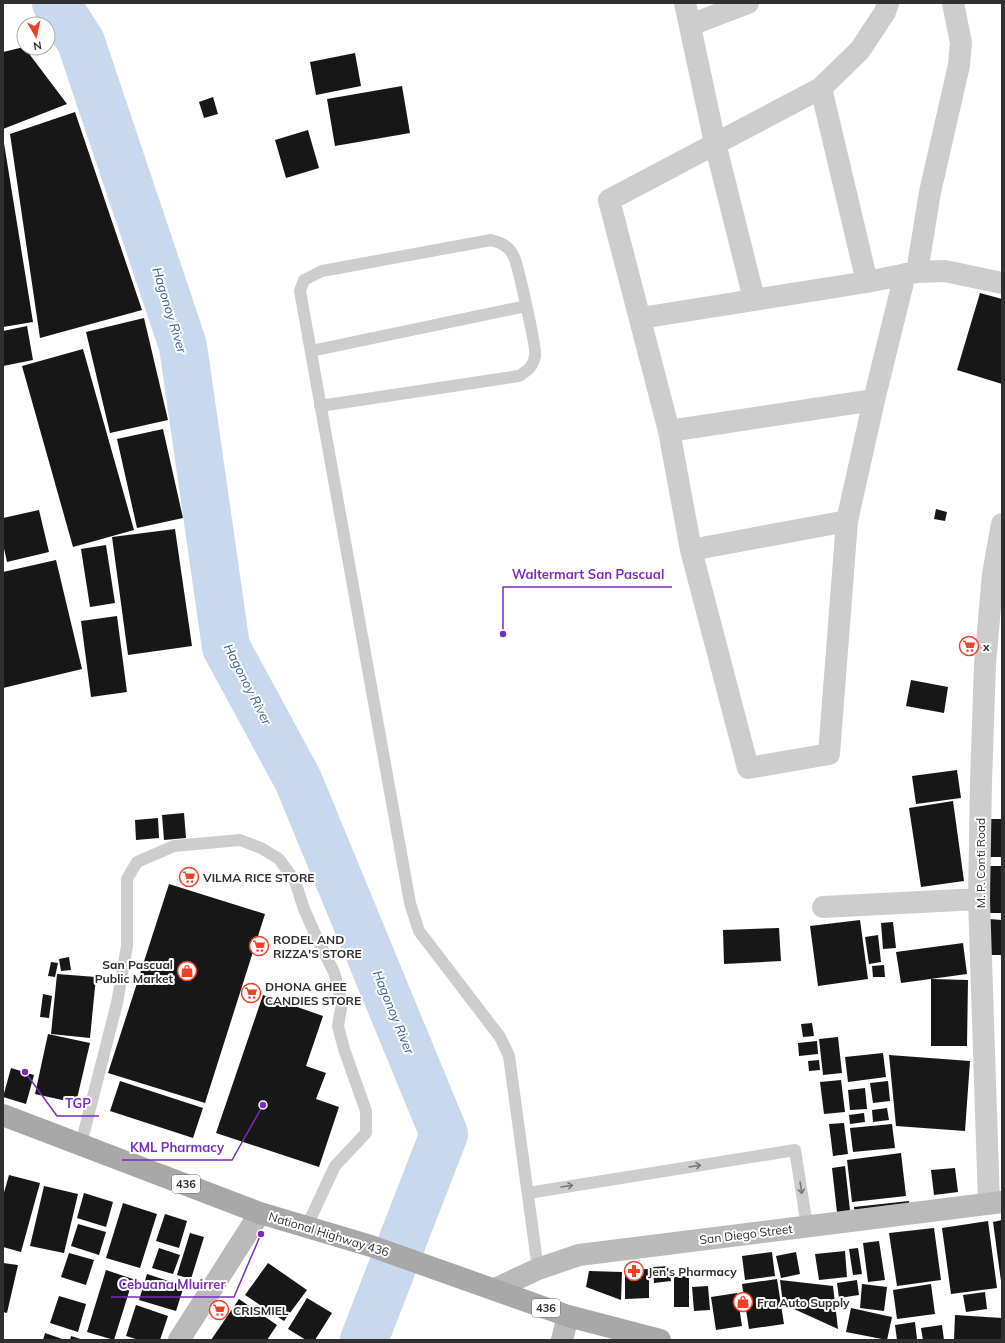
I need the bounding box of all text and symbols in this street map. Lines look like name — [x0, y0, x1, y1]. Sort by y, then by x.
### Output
north arrow — [16, 16, 56, 56]
text: N — [32, 38, 43, 53]
water label: Hagonoy River — [149, 265, 191, 356]
callout: Waltermart San Pascual — [503, 562, 672, 587]
text: Waltermart San Pascual — [512, 566, 664, 582]
supermarket icon: x — [958, 635, 980, 657]
place label: x — [982, 639, 990, 654]
water label: Hagonoy River — [221, 641, 276, 728]
street label: M. P. Conti Road — [973, 818, 988, 908]
supermarket icon: VILMA RICE STORE — [178, 866, 200, 888]
place label: VILMA RICE STORE — [202, 870, 314, 885]
place label: RODEL AND RIZZA'S STORE — [273, 932, 362, 961]
supermarket icon: RODEL AND RIZZA'S STORE — [248, 935, 270, 957]
place label: San Pascual Public Market — [95, 957, 173, 986]
shop icon: San Pascual Public Market — [176, 960, 198, 982]
water label: Hagonoy River — [370, 968, 419, 1057]
place label: DHONA GHEE CANDIES STORE — [265, 979, 361, 1008]
supermarket icon: DHONA GHEE CANDIES STORE — [240, 982, 262, 1004]
callout: TGP — [57, 1091, 99, 1116]
text: TGP — [65, 1095, 91, 1111]
callout: KML Pharmacy — [122, 1135, 232, 1160]
text: KML Pharmacy — [130, 1139, 225, 1156]
one-way arrow — [688, 1162, 701, 1170]
road number: 436 — [172, 1175, 200, 1193]
one-way arrow — [797, 1181, 805, 1194]
one-way arrow — [560, 1182, 573, 1190]
street label: National Highway 436 — [267, 1209, 391, 1259]
street label: San Diego Street — [699, 1221, 793, 1247]
pharmacy icon: Jen's Pharmacy — [623, 1260, 645, 1282]
place label: Jen's Pharmacy — [648, 1264, 737, 1279]
callout: Cebuana Mluirrer — [111, 1272, 234, 1297]
text: Cebuana Mluirrer — [118, 1276, 226, 1292]
shop icon: Fra Auto Supply — [732, 1291, 754, 1313]
place label: Fra Auto Supply — [757, 1295, 850, 1310]
supermarket icon: CRISMIEL — [208, 1299, 230, 1321]
road number: 436 — [532, 1299, 560, 1317]
place label: CRISMIEL — [233, 1303, 289, 1318]

